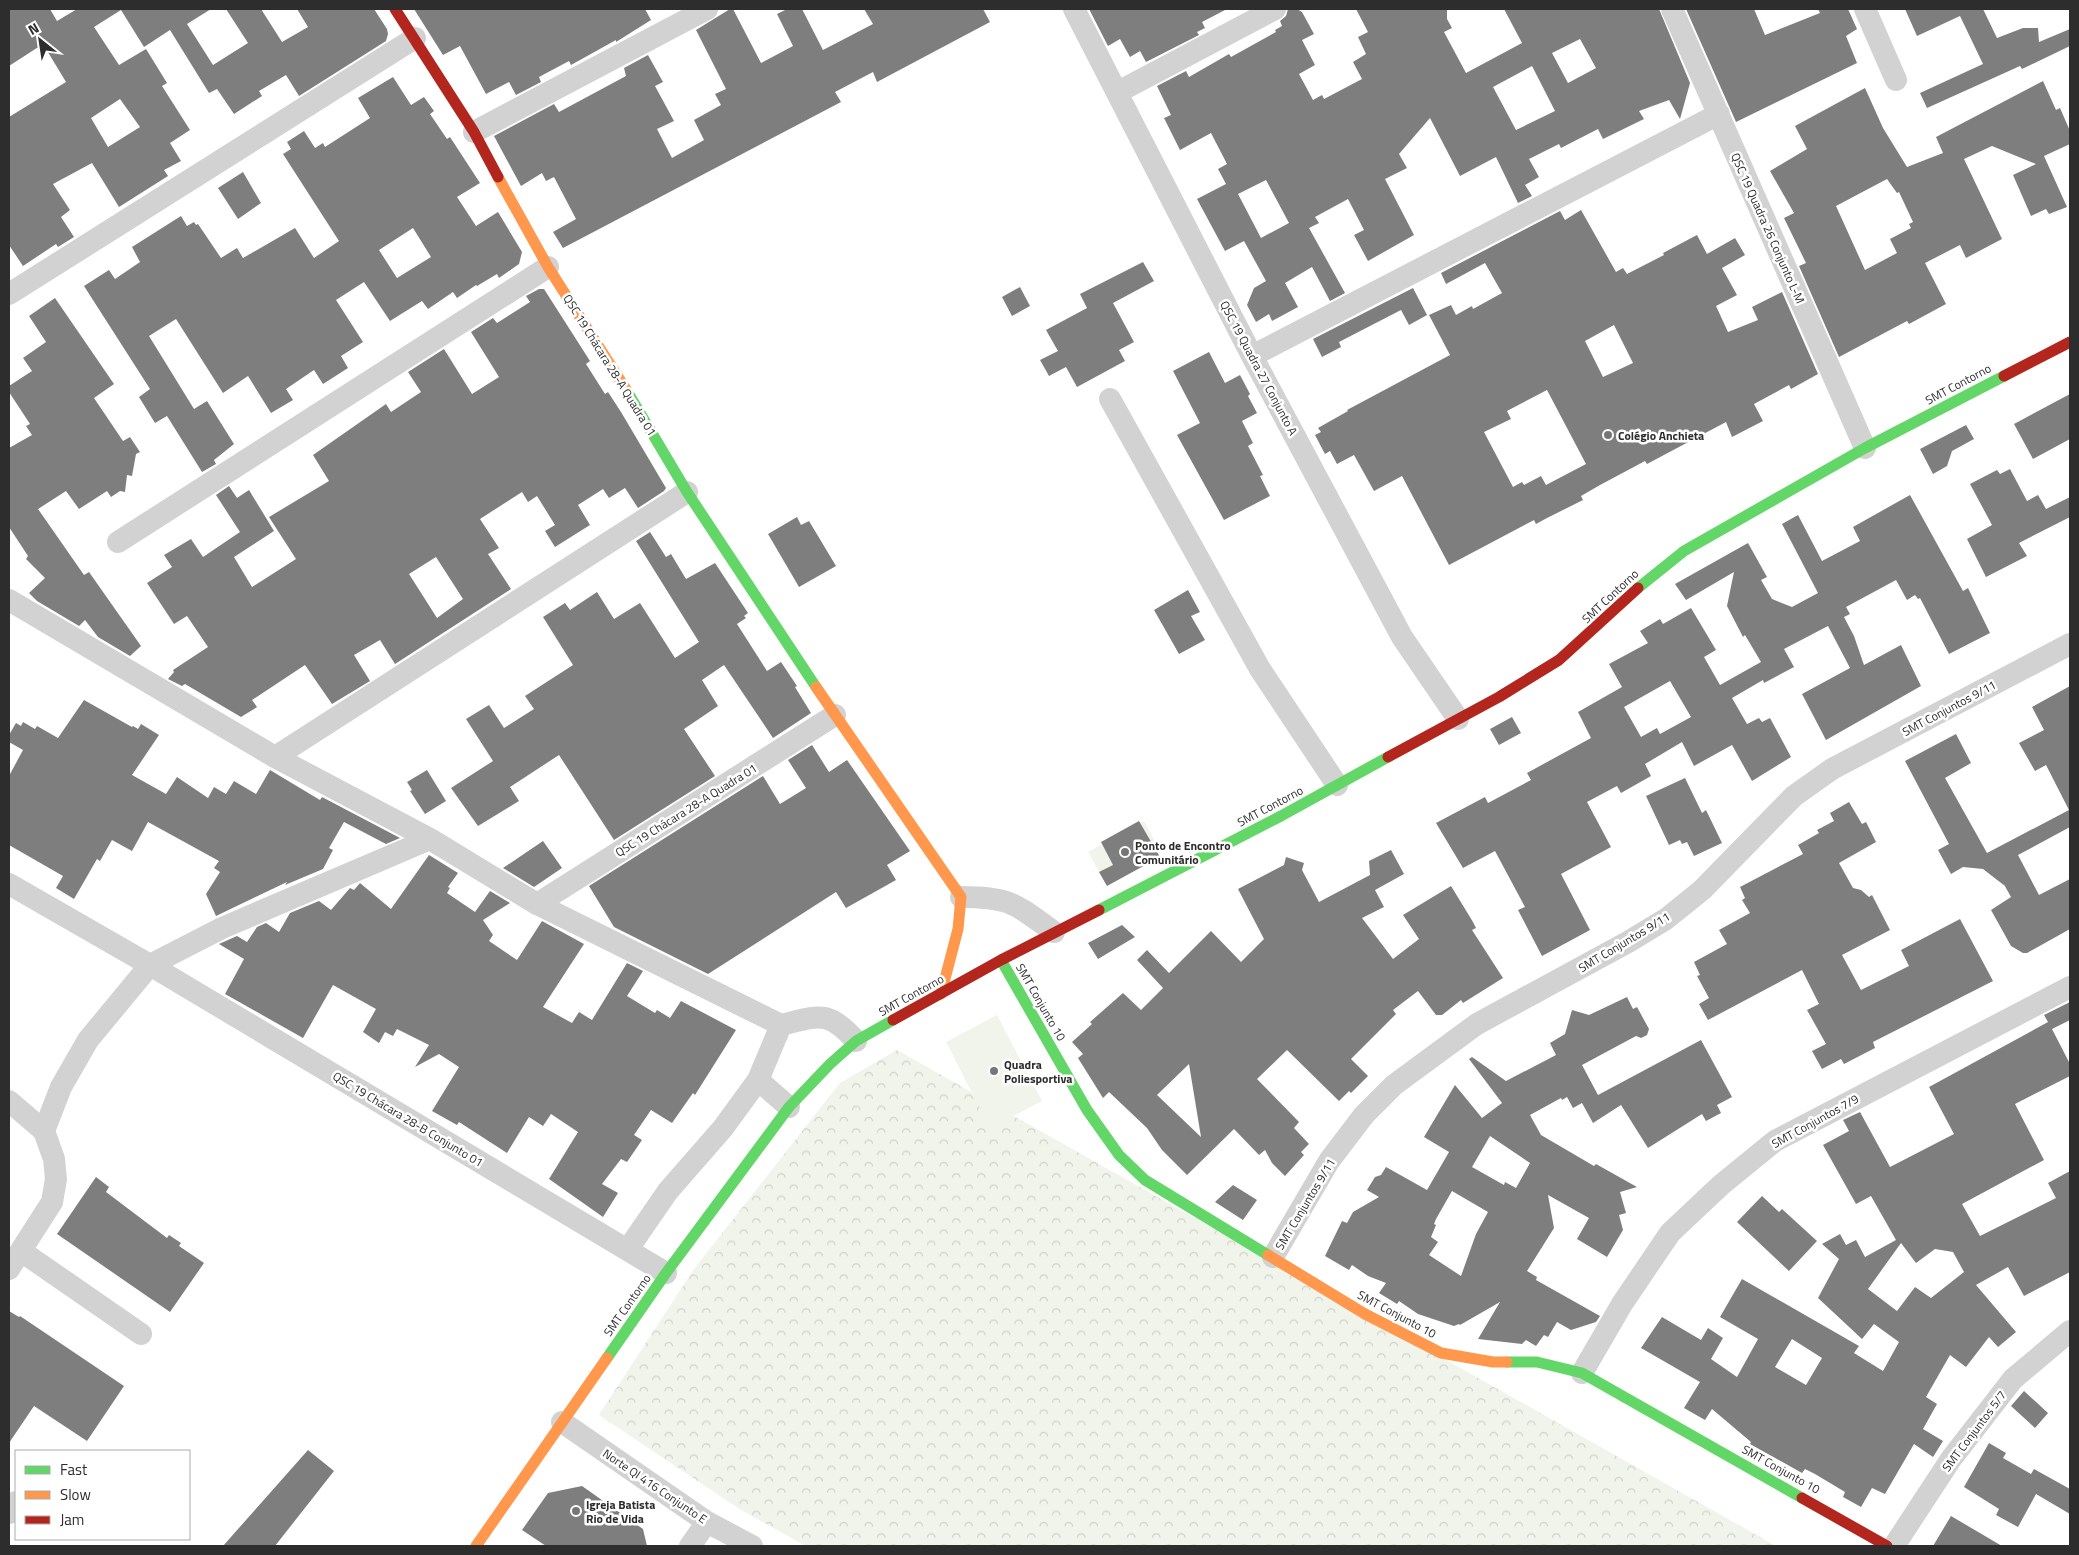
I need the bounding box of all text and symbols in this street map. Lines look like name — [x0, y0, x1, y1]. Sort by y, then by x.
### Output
north arrow — [15, 15, 65, 65]
text: N — [24, 17, 43, 40]
street label: QSC 19 Quadra 26 Conjunto L-M — [1726, 150, 1810, 306]
street label: QSC 19 Chácara 28-A Quadra 01 — [558, 290, 662, 440]
street label: QSC 19 Quadra 27 Conjunto A — [1215, 297, 1303, 439]
street label: SMT Contorno — [1922, 359, 1994, 409]
place label: Colégio Anchieta — [1618, 426, 1704, 445]
marker: Colégio Anchieta — [1602, 429, 1614, 441]
street label: SMT Contorno — [1577, 564, 1643, 628]
street label: SMT Conjuntos 9/11 — [1899, 675, 1999, 741]
street label: QSC 19 Chácara 28-A Quadra 01 — [611, 758, 761, 862]
street label: SMT Contorno — [1234, 781, 1306, 831]
place label: Ponto de Encontro Comunitário — [1135, 836, 1231, 869]
marker: Ponto de Encontro Comunitário — [1119, 846, 1131, 858]
street label: SMT Conjuntos 9/11 — [1575, 907, 1673, 977]
street label: SMT Conjunto 10 — [1011, 960, 1071, 1045]
street label: SMT Contorno — [875, 969, 947, 1021]
place label: Quadra Poliesportiva — [1004, 1055, 1072, 1088]
marker: Quadra Poliesportiva — [988, 1065, 1000, 1077]
street label: QSC 19 Chácara 28-B Conjunto 01 — [329, 1066, 487, 1172]
street label: SMT Conjuntos 7/9 — [1768, 1089, 1862, 1153]
street label: SMT Conjuntos 9/11 — [1270, 1155, 1340, 1253]
street label: SMT Contorno — [599, 1270, 655, 1340]
street label: SMT Conjunto 10 — [1354, 1285, 1440, 1343]
street label: SMT Conjuntos 5/7 — [1937, 1386, 2011, 1476]
street label: SMT Conjunto 10 — [1738, 1440, 1824, 1498]
street label: Norte QI 416 Conjunto E — [599, 1444, 711, 1528]
legend — [15, 1450, 190, 1540]
text: Fast — [60, 1458, 88, 1481]
text: Slow — [60, 1483, 91, 1506]
place label: Igreja Batista Rio de Vida — [586, 1495, 655, 1528]
marker: Igreja Batista Rio de Vida — [570, 1505, 582, 1517]
text: Jam — [60, 1508, 84, 1531]

